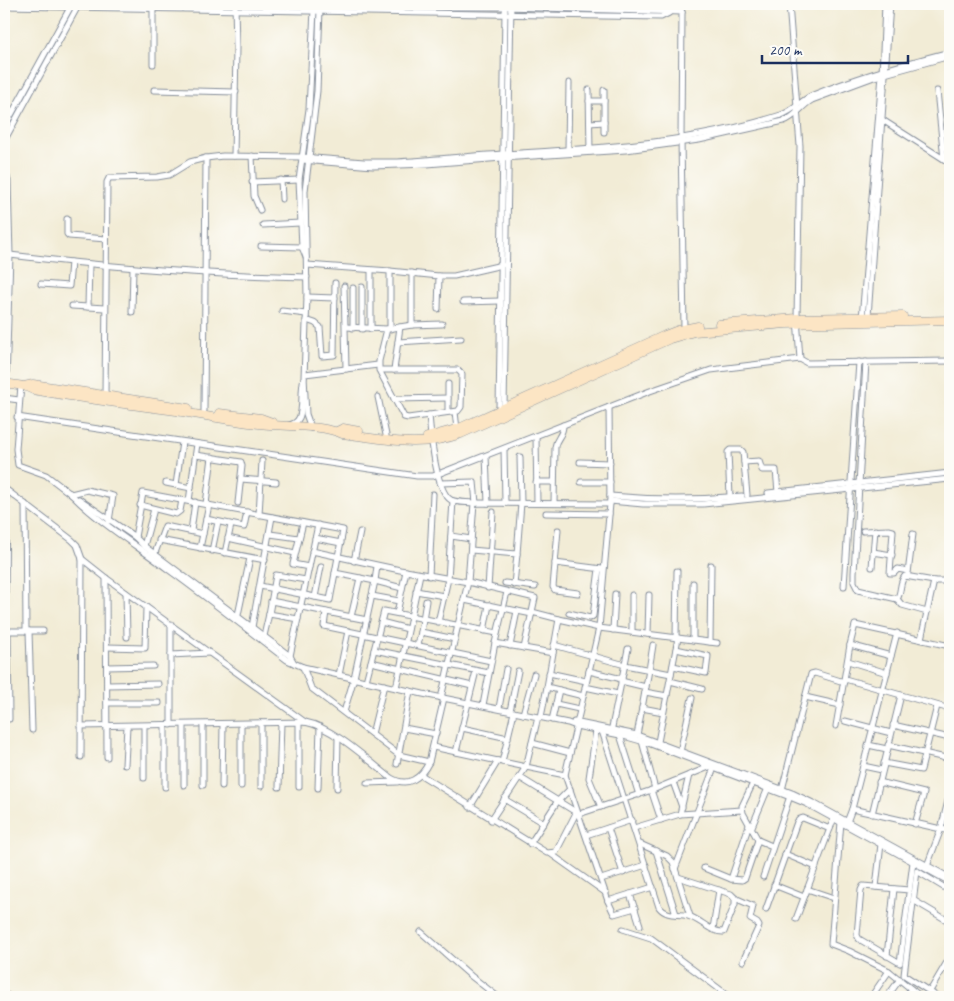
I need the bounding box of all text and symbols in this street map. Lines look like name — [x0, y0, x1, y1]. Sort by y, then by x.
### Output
scale bar — [762, 32, 908, 64]
text: 200 m — [769, 41, 803, 60]

